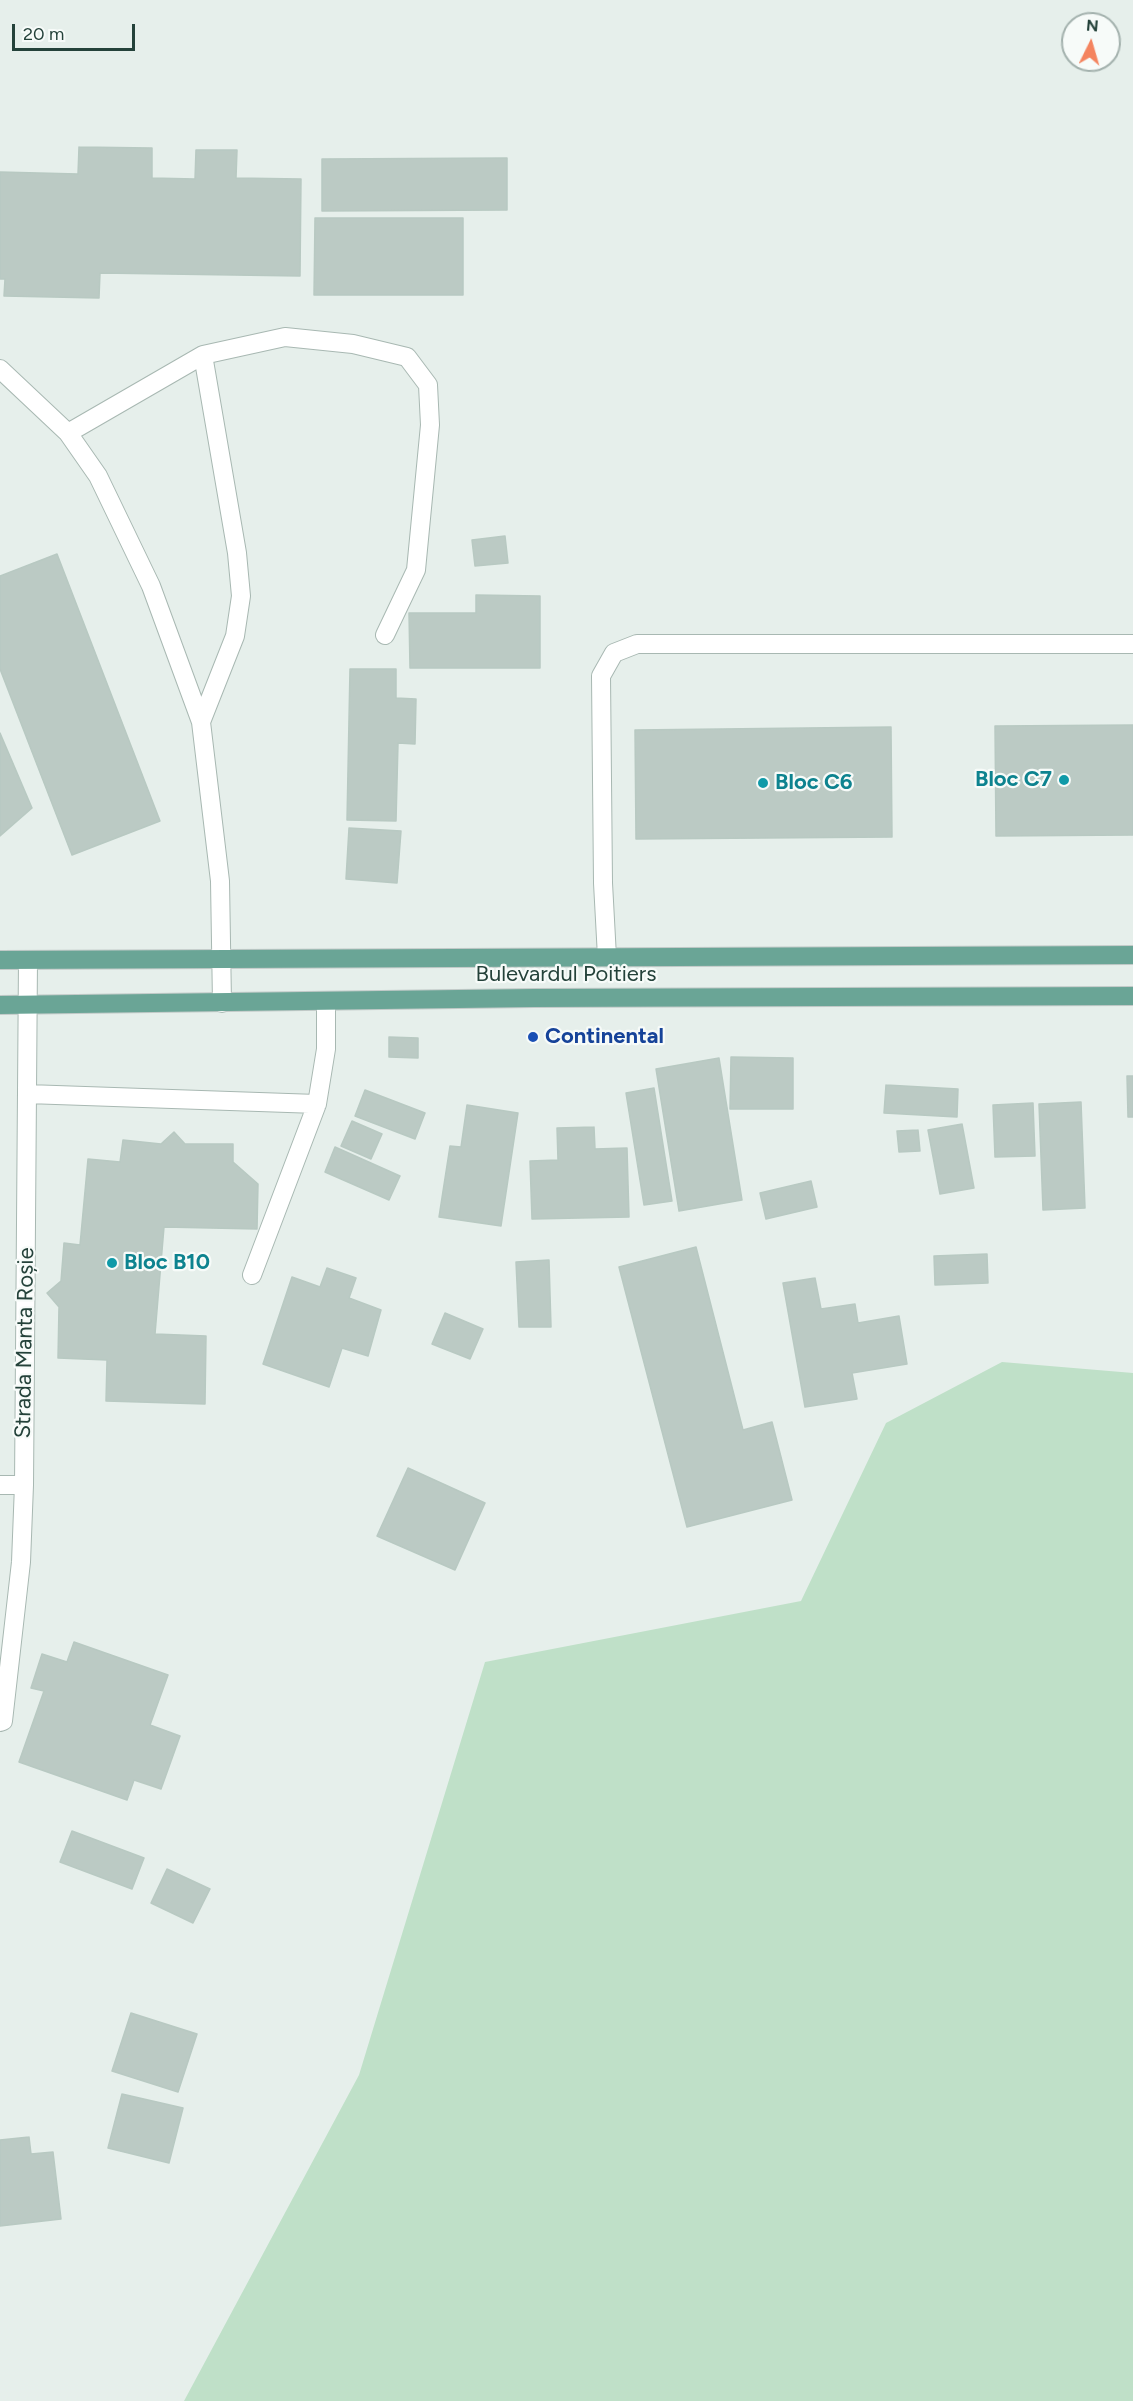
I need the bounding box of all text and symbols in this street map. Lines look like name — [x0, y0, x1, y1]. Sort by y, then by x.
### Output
scale bar — [15, 12, 138, 50]
north arrow — [1061, 12, 1121, 72]
text: N — [1085, 16, 1099, 36]
text: 20 m — [23, 23, 64, 45]
place label: Bloc C7 — [975, 767, 1052, 793]
place label: Bloc C6 — [775, 770, 853, 796]
marker: Bloc C7 — [1057, 773, 1071, 787]
marker: Bloc C6 — [756, 776, 770, 790]
street label: Bulevardul Poitiers — [475, 962, 657, 988]
place label: Continental — [545, 1024, 664, 1050]
marker: Continental — [526, 1030, 540, 1044]
street label: Strada Manta Roșie — [10, 1247, 40, 1439]
place label: Bloc B10 — [124, 1250, 210, 1276]
marker: Bloc B10 — [105, 1256, 119, 1270]

